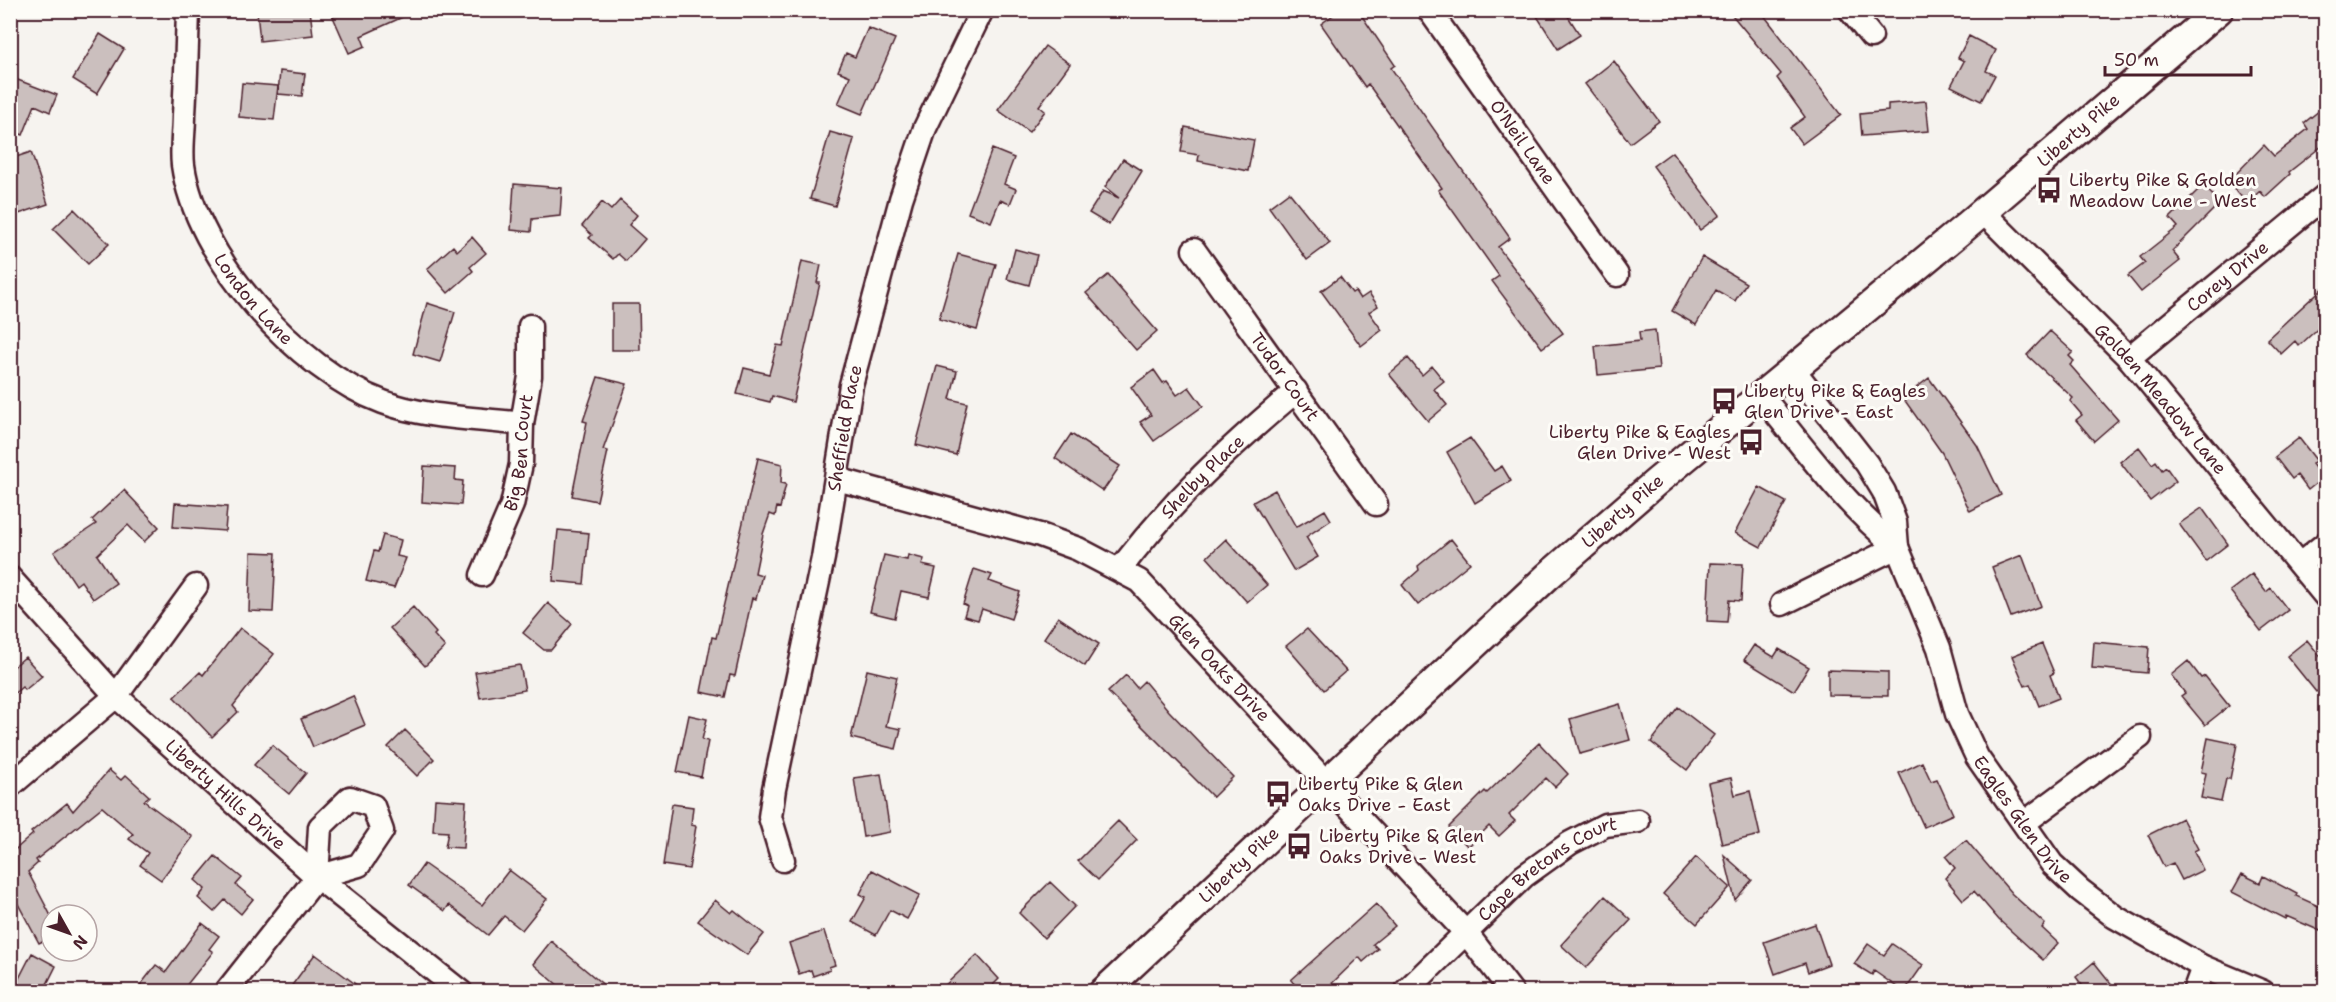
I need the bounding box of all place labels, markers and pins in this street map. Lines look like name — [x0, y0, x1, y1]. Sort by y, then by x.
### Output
place label: Liberty Pike & Golden Meadow Lane - West — [2069, 168, 2257, 213]
bus stop icon: Liberty Pike & Golden Meadow Lane - West — [2034, 175, 2064, 205]
place label: Liberty Pike & Eagles Glen Drive - East — [1744, 379, 1926, 424]
bus stop icon: Liberty Pike & Eagles Glen Drive - East — [1709, 386, 1739, 416]
place label: Liberty Pike & Eagles Glen Drive - West — [1549, 420, 1731, 465]
bus stop icon: Liberty Pike & Eagles Glen Drive - West — [1736, 427, 1766, 457]
place label: Liberty Pike & Glen Oaks Drive - East — [1298, 772, 1463, 817]
bus stop icon: Liberty Pike & Glen Oaks Drive - East — [1263, 779, 1293, 809]
place label: Liberty Pike & Glen Oaks Drive - West — [1319, 824, 1484, 869]
bus stop icon: Liberty Pike & Glen Oaks Drive - West — [1284, 831, 1314, 861]

